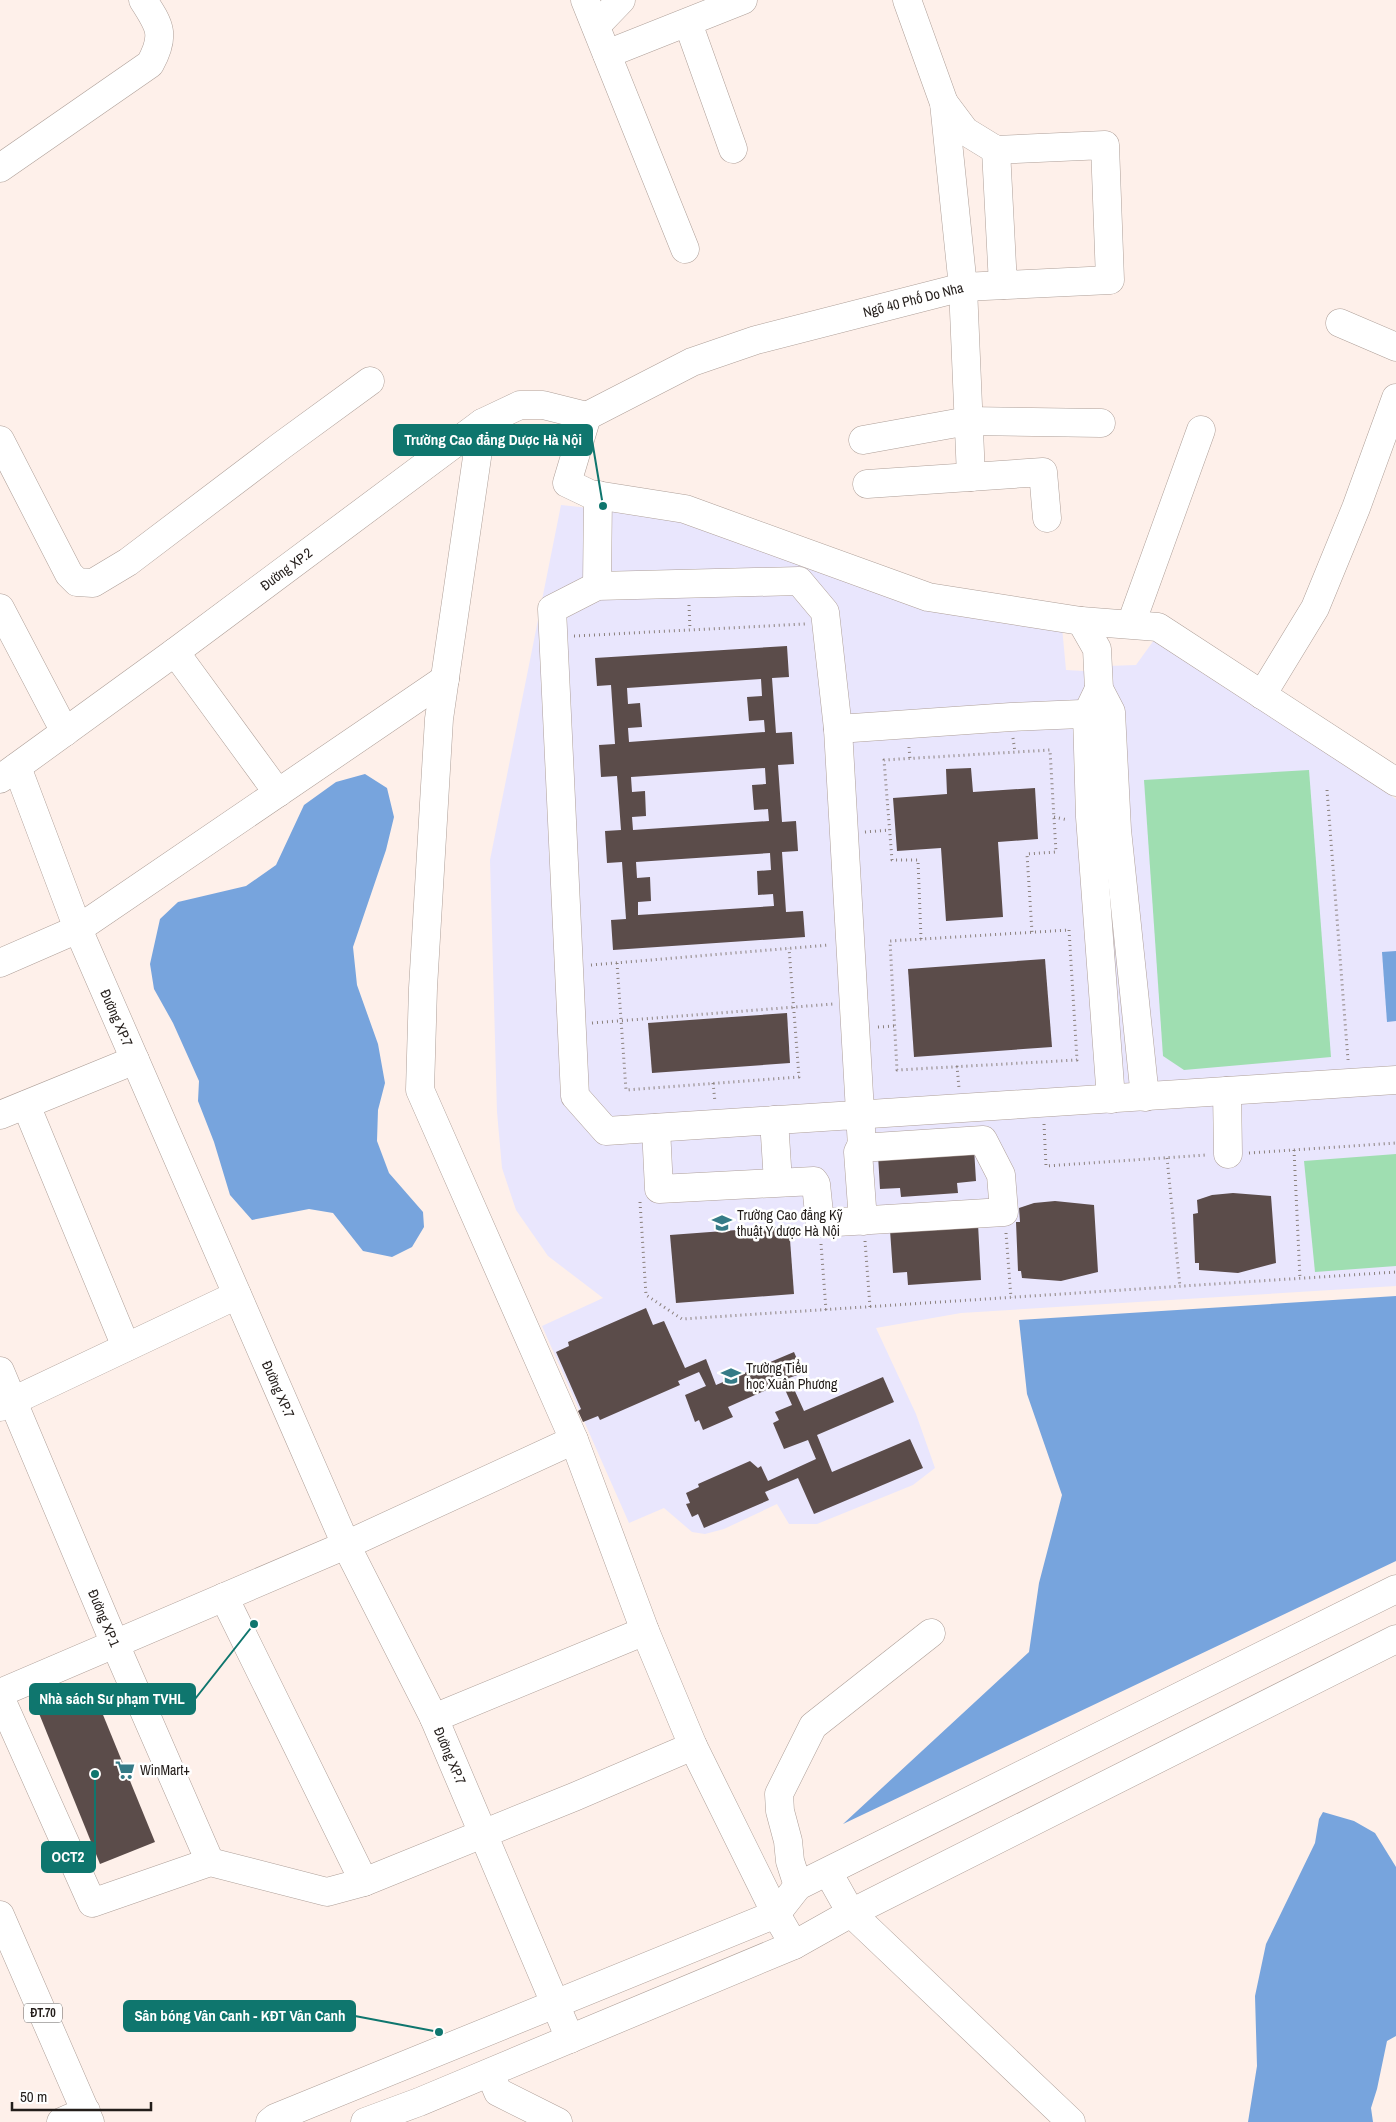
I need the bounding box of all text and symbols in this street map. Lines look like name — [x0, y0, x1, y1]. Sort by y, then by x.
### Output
street label: Ngõ 40 Phố Do Nha — [861, 278, 966, 321]
callout: Trường Cao đẳng Dược Hà Nội — [394, 425, 592, 455]
text: Trường Cao đẳng Dược Hà Nội — [404, 429, 582, 450]
street label: Đường XP.2 — [257, 544, 316, 594]
street label: Đường XP.7 — [96, 987, 137, 1049]
place label: Trường Cao đẳng Kỹ thuật Y dược Hà Nội — [737, 1206, 843, 1240]
school or university icon: Trường Cao đẳng Kỹ thuật Y dược Hà Nội — [711, 1212, 733, 1234]
street label: Đường XP.7 — [258, 1358, 299, 1421]
place label: Trường Tiểu học Xuân Phương — [746, 1359, 838, 1393]
school or university icon: Trường Tiểu học Xuân Phương — [720, 1365, 742, 1387]
street label: Đường XP.1 — [84, 1587, 124, 1650]
callout: Nhà sách Sư phạm TVHL — [30, 1684, 195, 1714]
text: Nhà sách Sư phạm TVHL — [39, 1688, 185, 1709]
street label: Đường XP.7 — [430, 1724, 470, 1787]
supermarket icon: WinMart+ — [114, 1759, 136, 1781]
place label: WinMart+ — [140, 1761, 190, 1779]
callout: OCT2 — [42, 1842, 95, 1872]
text: OCT2 — [52, 1846, 85, 1867]
callout: Sân bóng Vân Canh - KĐT Vân Canh — [124, 2001, 355, 2031]
road number: ĐT.70 — [24, 2004, 62, 2022]
text: Sân bóng Vân Canh - KĐT Vân Canh — [134, 2005, 346, 2026]
scale bar — [12, 2080, 151, 2112]
text: 50 m — [20, 2086, 47, 2107]

